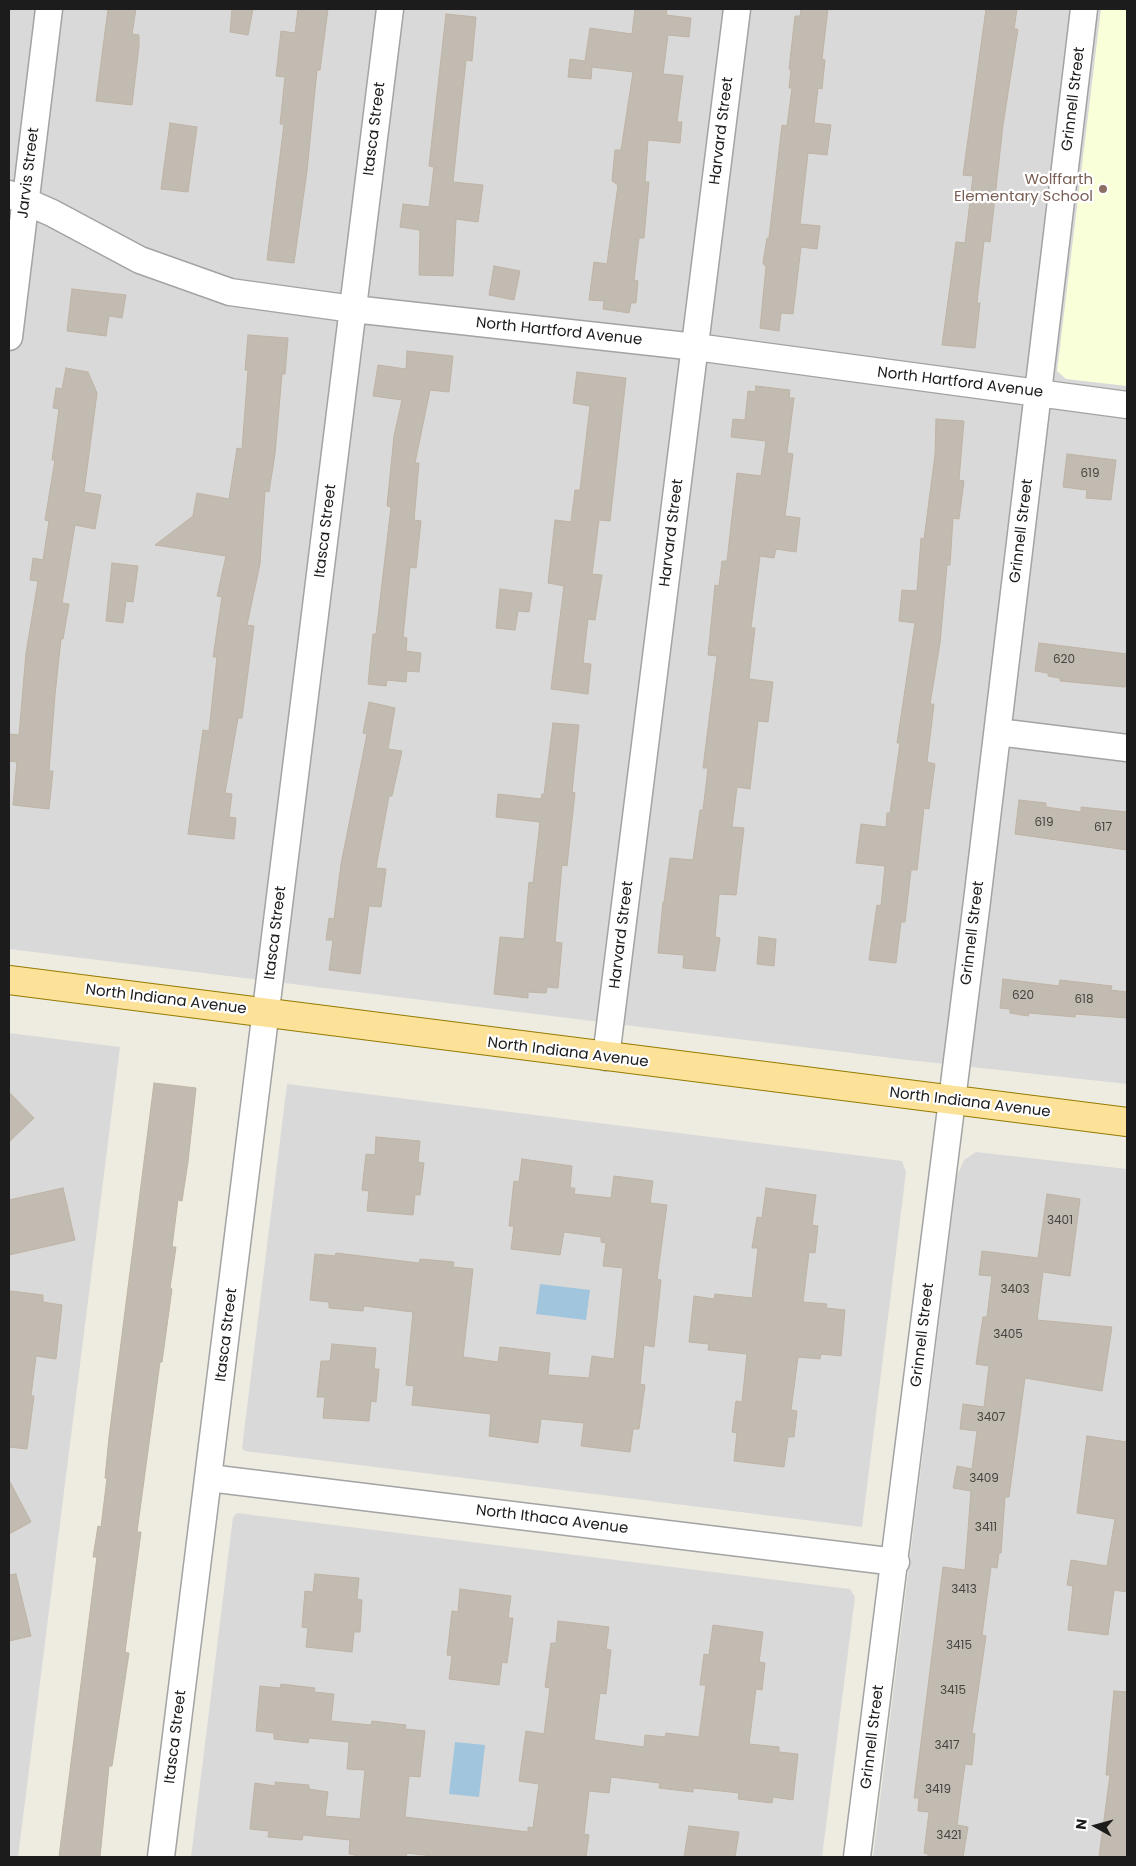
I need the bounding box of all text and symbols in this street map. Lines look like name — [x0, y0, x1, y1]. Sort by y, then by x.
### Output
street label: Grinnell Street — [1059, 46, 1089, 152]
street label: Harvard Street — [706, 76, 738, 186]
street label: Itasca Street — [360, 81, 390, 177]
street label: Jarvis Street — [14, 126, 44, 220]
place label: Wolffarth Elementary School — [954, 171, 1093, 206]
marker: Wolffarth Elementary School — [1097, 183, 1109, 195]
street label: North Hartford Avenue — [475, 314, 643, 350]
street label: North Hartford Avenue — [876, 364, 1044, 402]
house number: 619 — [1080, 467, 1100, 481]
street label: Harvard Street — [656, 478, 688, 588]
street label: Grinnell Street — [1007, 478, 1037, 584]
street label: Itasca Street — [311, 483, 341, 579]
house number: 620 — [1053, 653, 1075, 667]
house number: 619 — [1034, 816, 1054, 830]
house number: 617 — [1094, 821, 1112, 835]
street label: Harvard Street — [606, 880, 638, 990]
street label: Grinnell Street — [958, 880, 988, 986]
street label: Itasca Street — [261, 885, 291, 981]
street label: North Indiana Avenue — [84, 981, 248, 1019]
house number: 620 — [1012, 989, 1034, 1003]
house number: 618 — [1074, 993, 1094, 1007]
street label: North Indiana Avenue — [486, 1034, 650, 1072]
street label: North Indiana Avenue — [888, 1084, 1052, 1122]
house number: 3401 — [1047, 1214, 1073, 1228]
street label: Grinnell Street — [908, 1282, 938, 1388]
house number: 3403 — [1000, 1283, 1030, 1297]
street label: Itasca Street — [212, 1287, 242, 1383]
house number: 3405 — [993, 1328, 1023, 1342]
house number: 3407 — [977, 1411, 1005, 1425]
house number: 3409 — [969, 1472, 999, 1486]
street label: North Ithaca Avenue — [475, 1502, 629, 1538]
house number: 3411 — [975, 1521, 997, 1535]
house number: 3413 — [951, 1583, 977, 1597]
house number: 3415 — [946, 1639, 972, 1653]
street label: Grinnell Street — [858, 1684, 888, 1790]
house number: 3415 — [940, 1684, 966, 1698]
street label: Itasca Street — [161, 1689, 191, 1785]
house number: 3417 — [934, 1739, 960, 1753]
house number: 3419 — [925, 1783, 951, 1797]
north arrow — [1071, 1801, 1121, 1851]
text: N — [1071, 1818, 1092, 1831]
house number: 3421 — [936, 1829, 962, 1843]

